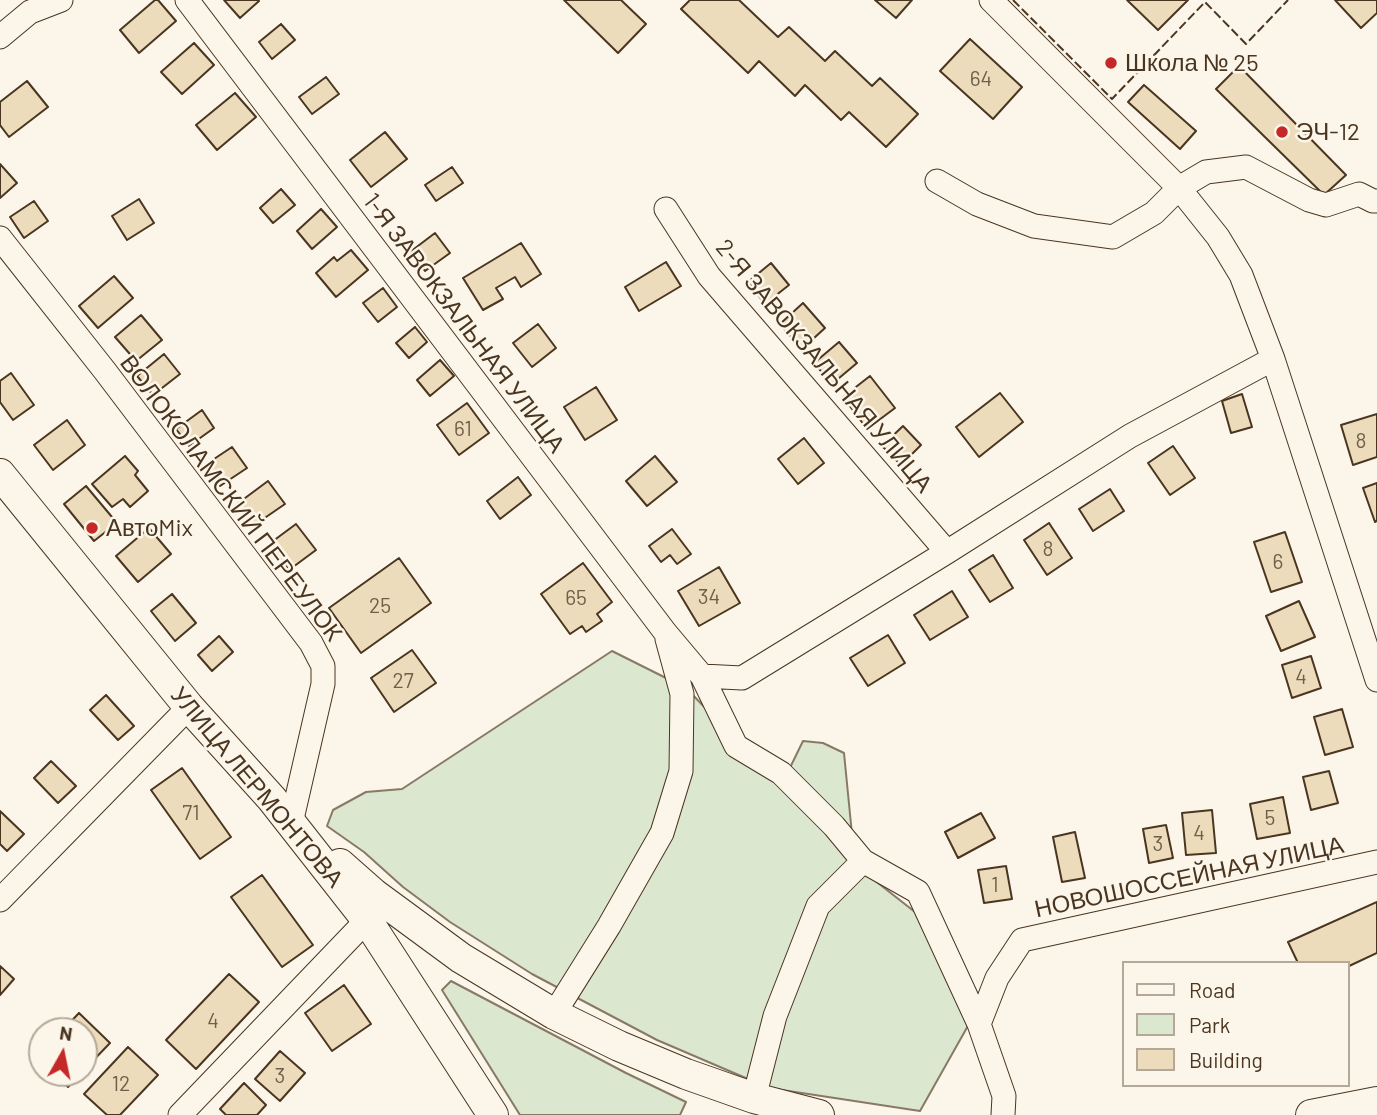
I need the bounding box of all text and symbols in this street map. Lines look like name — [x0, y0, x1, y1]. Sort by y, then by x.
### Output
place label: Школа № 25 — [1125, 49, 1258, 77]
marker: Школа № 25 — [1103, 55, 1119, 71]
house number: 64 — [970, 66, 992, 92]
place label: ЭЧ-12 — [1296, 118, 1360, 146]
marker: ЭЧ-12 — [1274, 124, 1290, 140]
street label: 1-Я ЗАВОКЗАЛЬНАЯ УЛИЦА — [357, 188, 571, 458]
street label: 2-Я ЗАВОКЗАЛЬНАЯ УЛИЦА — [710, 234, 938, 498]
street label: ВОЛОКОЛАМСКИЙ ПЕРЕУЛОК — [114, 349, 348, 647]
house number: 61 — [454, 416, 472, 442]
house number: 8 — [1356, 428, 1366, 454]
place label: АвтоMix — [106, 514, 193, 542]
marker: АвтоMix — [84, 520, 100, 536]
house number: 8 — [1043, 536, 1053, 562]
house number: 6 — [1273, 549, 1283, 575]
house number: 34 — [698, 584, 720, 610]
house number: 65 — [565, 585, 587, 611]
house number: 25 — [369, 593, 391, 619]
house number: 4 — [1295, 664, 1307, 690]
house number: 27 — [392, 668, 414, 694]
street label: УЛИЦА ЛЕРМОНТОВА — [165, 681, 349, 893]
house number: 71 — [182, 800, 200, 826]
house number: 5 — [1265, 805, 1275, 831]
house number: 4 — [1193, 820, 1205, 846]
street label: НОВОШОССЕЙНАЯ УЛИЦА — [1032, 830, 1346, 924]
house number: 3 — [1153, 831, 1163, 857]
house number: 1 — [991, 872, 999, 898]
legend — [1122, 961, 1349, 1087]
text: Road — [1189, 977, 1235, 1002]
house number: 4 — [207, 1008, 219, 1034]
text: Park — [1189, 1012, 1230, 1037]
north arrow — [28, 1017, 98, 1087]
text: N — [58, 1020, 74, 1045]
text: Building — [1189, 1047, 1263, 1072]
house number: 3 — [275, 1063, 285, 1089]
house number: 12 — [112, 1071, 130, 1097]

